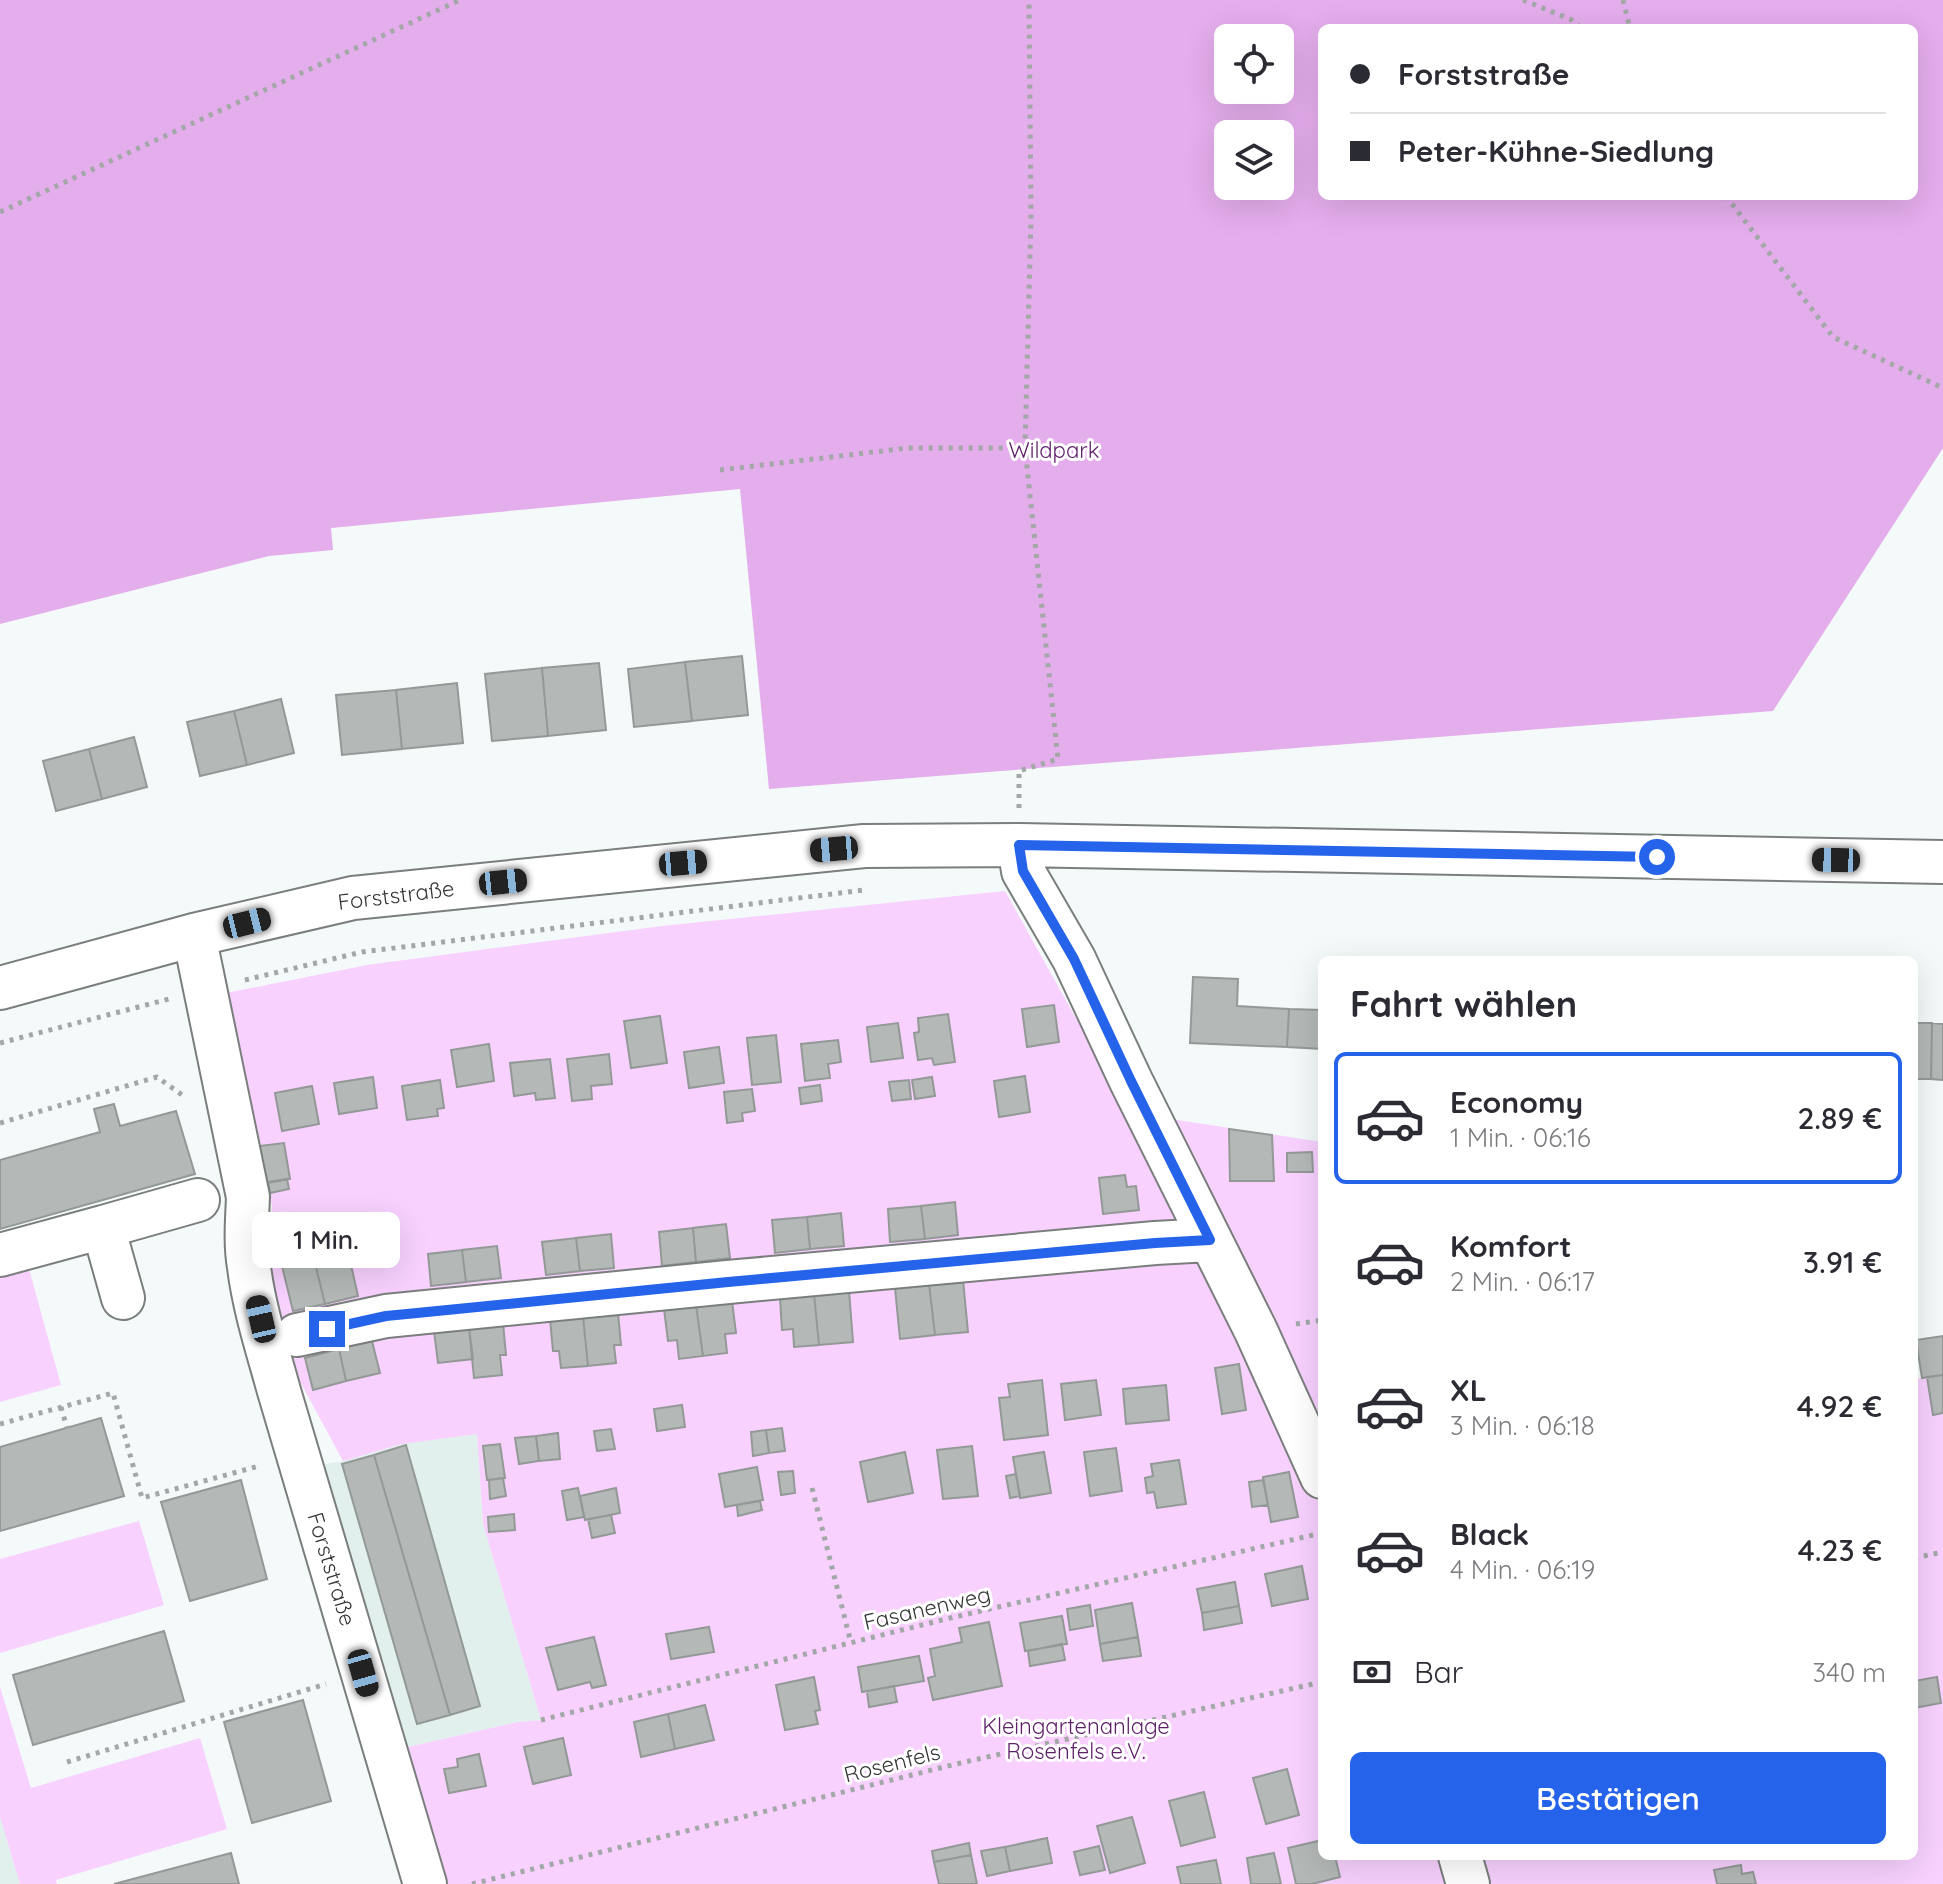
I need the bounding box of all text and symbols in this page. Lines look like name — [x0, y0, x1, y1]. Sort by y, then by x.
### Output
map controls — [1214, 24, 1294, 200]
button: locate — [1214, 24, 1294, 104]
text: Forststraße — [1398, 55, 1569, 93]
button: layers — [1214, 120, 1294, 200]
text: Peter-Kühne-Siedlung — [1398, 132, 1714, 170]
park label: Wildpark — [1008, 436, 1100, 464]
car — [809, 835, 859, 863]
route start — [1639, 839, 1675, 875]
car — [1812, 848, 1860, 872]
car — [658, 849, 708, 877]
car — [478, 868, 528, 896]
street label: Forststraße — [336, 874, 456, 916]
car — [221, 906, 273, 940]
text: Fahrt wählen — [1350, 981, 1577, 1026]
icon: car — [1354, 1082, 1426, 1154]
text: Economy — [1450, 1083, 1583, 1121]
text: 2.89 € — [1797, 1099, 1882, 1137]
text: 1 Min. · 06:16 — [1450, 1121, 1591, 1154]
callout: 1 Min. — [253, 1213, 401, 1269]
text: 1 Min. — [293, 1223, 359, 1256]
icon: car — [1354, 1226, 1426, 1298]
text: Komfort — [1450, 1227, 1572, 1265]
text: 3.91 € — [1803, 1243, 1882, 1281]
text: 2 Min. · 06:17 — [1450, 1265, 1595, 1298]
car — [244, 1293, 278, 1345]
route end — [309, 1311, 345, 1347]
icon: car — [1354, 1370, 1426, 1442]
text: XL — [1450, 1371, 1487, 1409]
text: 4.92 € — [1797, 1387, 1882, 1425]
text: 3 Min. · 06:18 — [1450, 1409, 1595, 1442]
street label: Forststraße — [301, 1509, 363, 1629]
icon: car — [1354, 1514, 1426, 1586]
text: Black — [1450, 1515, 1529, 1553]
text: 4.23 € — [1798, 1531, 1882, 1569]
text: 4 Min. · 06:19 — [1450, 1553, 1595, 1586]
street label: Fasanenweg — [861, 1580, 993, 1636]
car — [345, 1647, 381, 1699]
icon: cash — [1350, 1650, 1394, 1694]
text: Bar — [1414, 1653, 1463, 1691]
text: 340 m — [1812, 1656, 1886, 1689]
park label: Kleingartenanlage Rosenfels e.V. — [982, 1712, 1170, 1765]
street label: Rosenfels — [841, 1738, 943, 1788]
button: Bestätigen — [1350, 1752, 1886, 1844]

